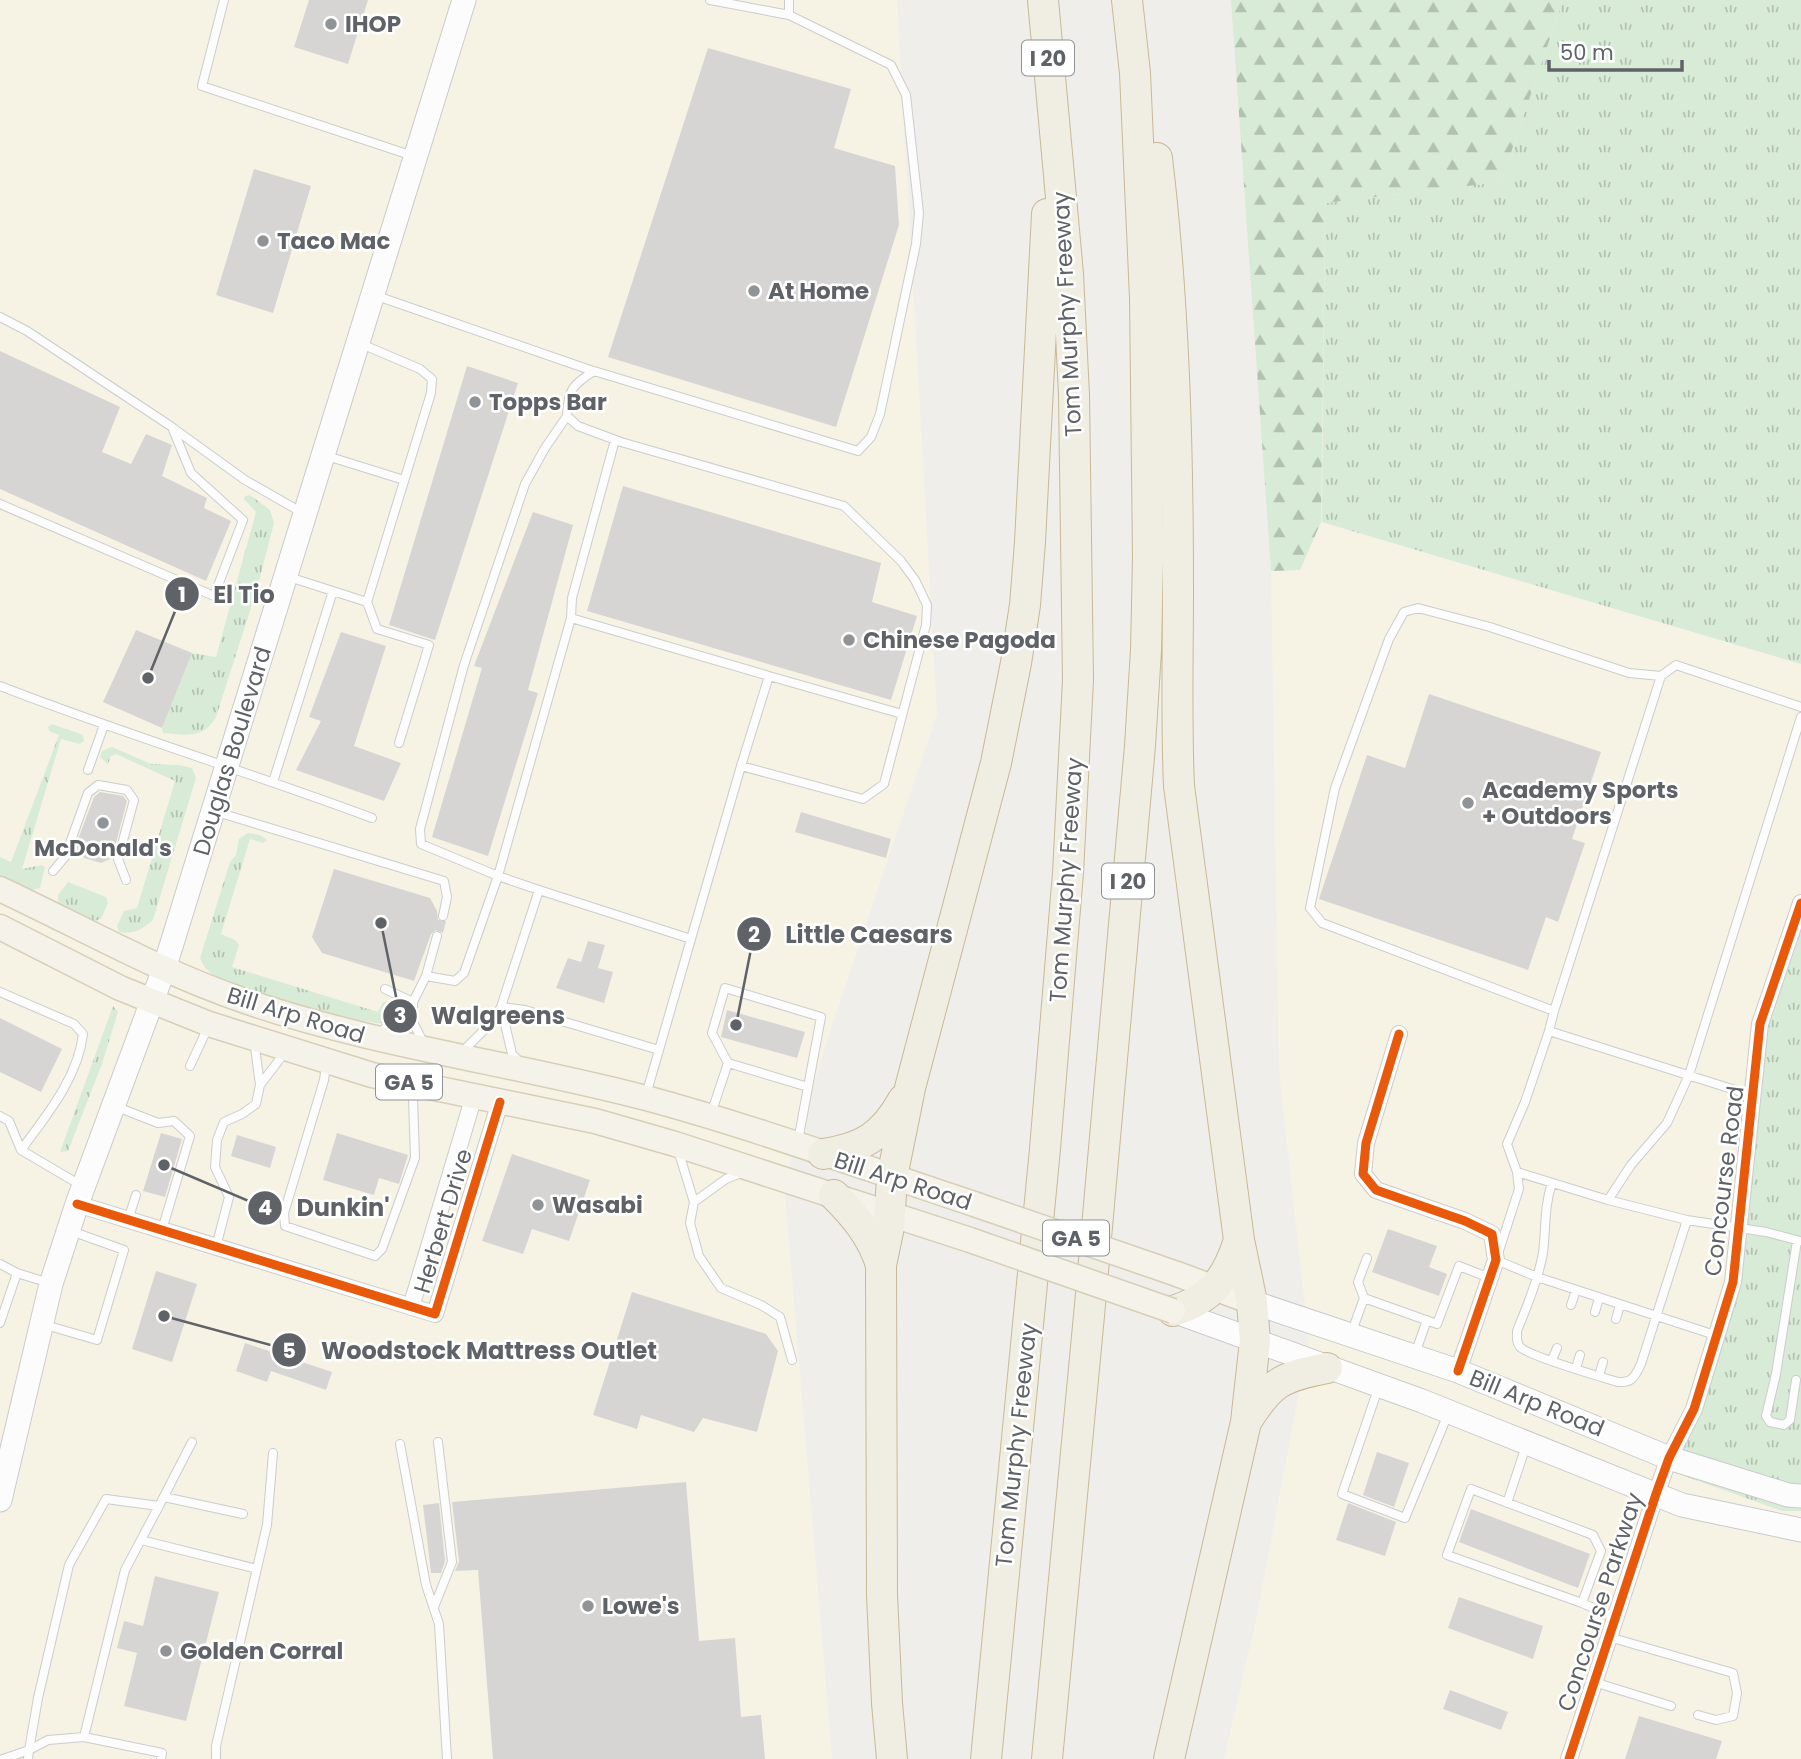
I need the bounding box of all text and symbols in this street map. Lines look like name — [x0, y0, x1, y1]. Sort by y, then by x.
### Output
place label: IHOP — [345, 8, 401, 40]
marker: IHOP — [323, 16, 339, 32]
scale bar — [1549, 28, 1682, 72]
text: 50 m — [1560, 38, 1614, 67]
road number: I 20 — [1022, 41, 1074, 76]
street label: Tom Murphy Freeway — [1045, 191, 1089, 437]
place label: Taco Mac — [277, 225, 390, 257]
marker: Taco Mac — [255, 233, 271, 249]
place label: At Home — [768, 275, 869, 307]
marker: At Home — [746, 283, 762, 299]
place label: Topps Bar — [489, 386, 607, 418]
marker: Topps Bar — [467, 394, 483, 410]
callout: El Tio — [164, 572, 289, 617]
text: El Tio — [213, 578, 275, 611]
text: 1 — [178, 580, 186, 609]
place label: Chinese Pagoda — [863, 624, 1056, 656]
marker: Chinese Pagoda — [841, 632, 857, 648]
street label: Douglas Boulevard — [185, 643, 279, 859]
street label: Tom Murphy Freeway — [1041, 756, 1091, 1004]
place label: Academy Sports + Outdoors — [1482, 774, 1678, 832]
marker: Academy Sports + Outdoors — [1460, 795, 1476, 811]
marker: McDonald's — [95, 815, 111, 831]
place label: McDonald's — [34, 832, 172, 864]
road number: I 20 — [1102, 864, 1154, 898]
callout: Little Caesars — [736, 912, 967, 957]
text: Little Caesars — [785, 918, 953, 951]
text: 2 — [748, 920, 760, 949]
street label: Bill Arp Road — [223, 979, 369, 1051]
callout: Walgreens — [382, 993, 580, 1038]
text: Walgreens — [431, 999, 565, 1032]
text: 3 — [394, 1001, 406, 1030]
road number: GA 5 — [376, 1064, 442, 1100]
street label: Concourse Road — [1696, 1084, 1752, 1278]
street label: Bill Arp Road — [830, 1144, 976, 1218]
street label: Herbert Drive — [406, 1145, 480, 1297]
callout: Dunkin' — [248, 1185, 404, 1230]
place label: Wasabi — [552, 1189, 643, 1221]
text: Dunkin' — [296, 1191, 390, 1224]
text: 4 — [258, 1193, 272, 1222]
marker: Wasabi — [530, 1197, 546, 1213]
road number: GA 5 — [1043, 1220, 1109, 1256]
street label: Tom Murphy Freeway — [987, 1321, 1045, 1569]
callout: Woodstock Mattress Outlet — [272, 1328, 671, 1373]
text: Woodstock Mattress Outlet — [321, 1334, 657, 1367]
text: 5 — [282, 1336, 296, 1365]
street label: Bill Arp Road — [1465, 1361, 1609, 1445]
street label: Concourse Parkway — [1550, 1488, 1650, 1715]
place label: Lowe's — [602, 1590, 680, 1622]
marker: Lowe's — [580, 1598, 596, 1614]
place label: Golden Corral — [180, 1635, 343, 1667]
marker: Golden Corral — [158, 1643, 174, 1659]

